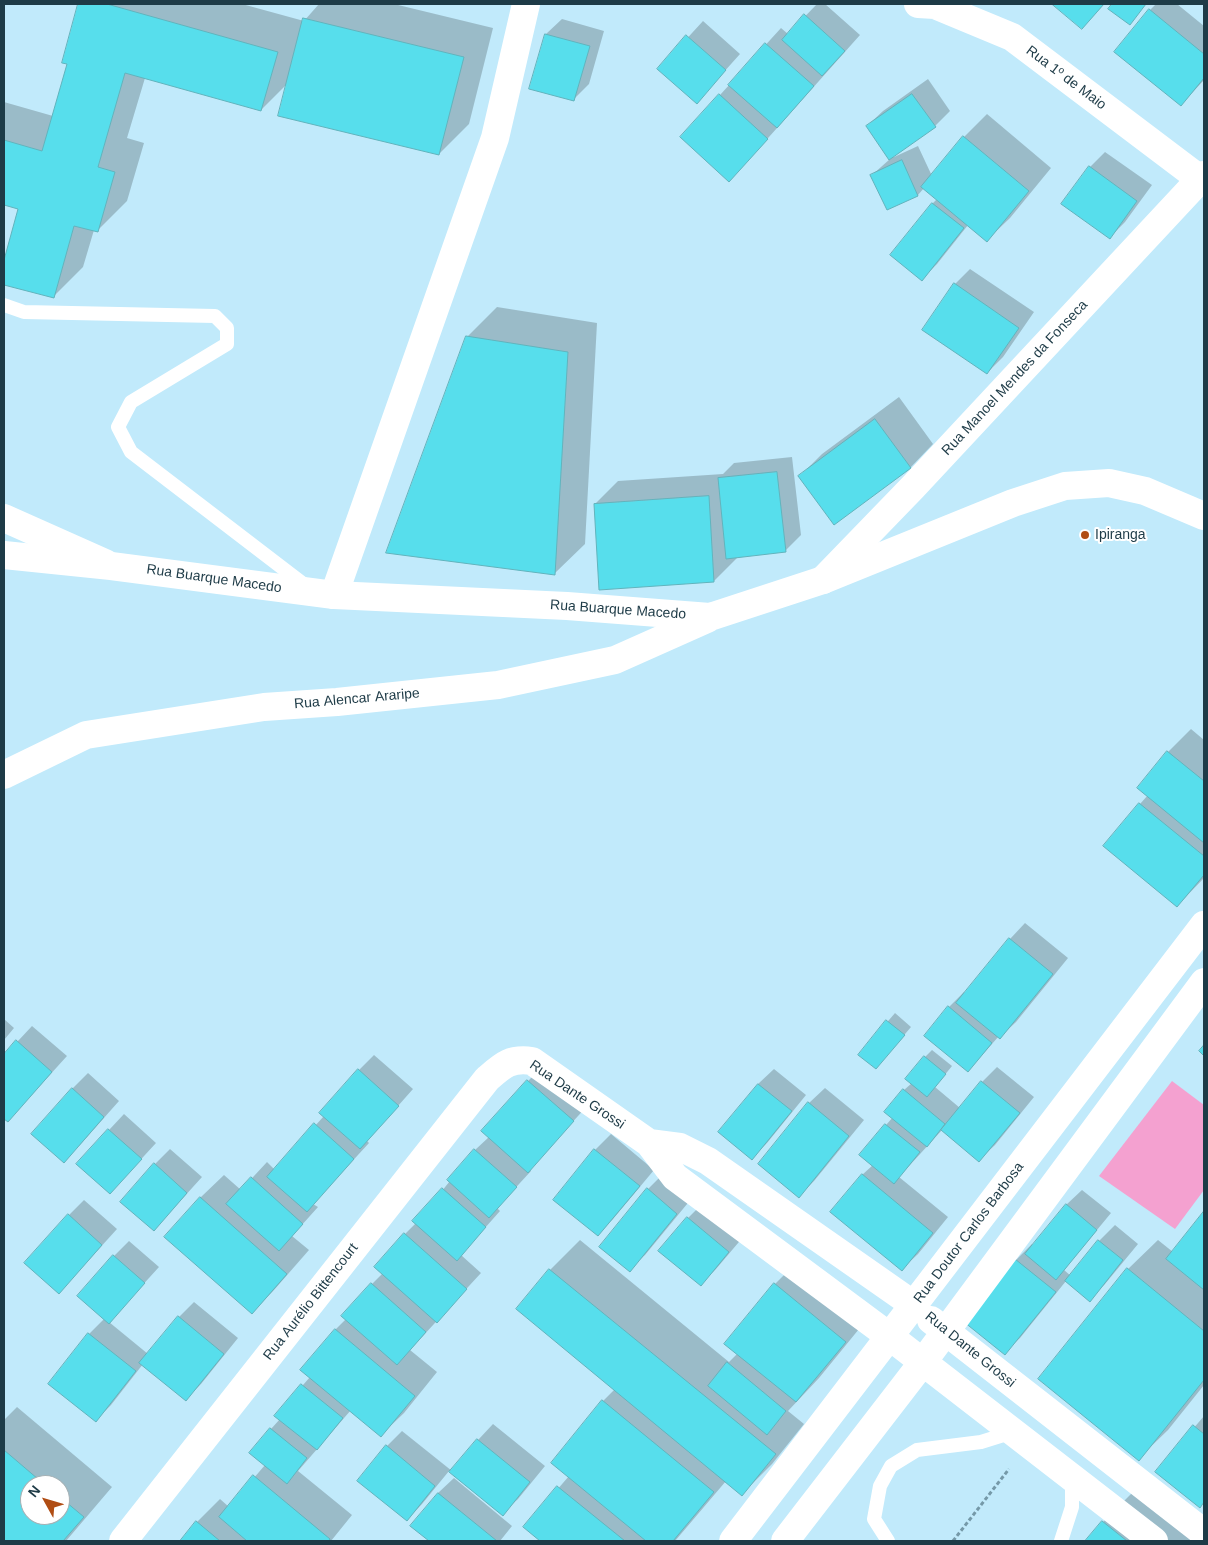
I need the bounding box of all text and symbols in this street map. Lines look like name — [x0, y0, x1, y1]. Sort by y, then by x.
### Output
street label: Rua 1º de Maio — [1023, 42, 1109, 114]
street label: Rua Manoel Mendes da Fonseca — [939, 297, 1091, 459]
place label: Ipiranga — [1095, 527, 1146, 543]
marker: Ipiranga — [1079, 529, 1091, 541]
street label: Rua Buarque Macedo — [145, 561, 283, 597]
street label: Rua Buarque Macedo — [549, 597, 687, 623]
street label: Rua Alencar Araripe — [293, 685, 421, 713]
street label: Rua Dante Grossi — [526, 1057, 628, 1133]
street label: Rua Doutor Carlos Barbosa — [911, 1159, 1027, 1307]
street label: Rua Aurélio Bittencourt — [260, 1240, 362, 1364]
street label: Rua Dante Grossi — [921, 1308, 1019, 1392]
north arrow — [20, 1475, 70, 1525]
text: N — [25, 1482, 44, 1500]

